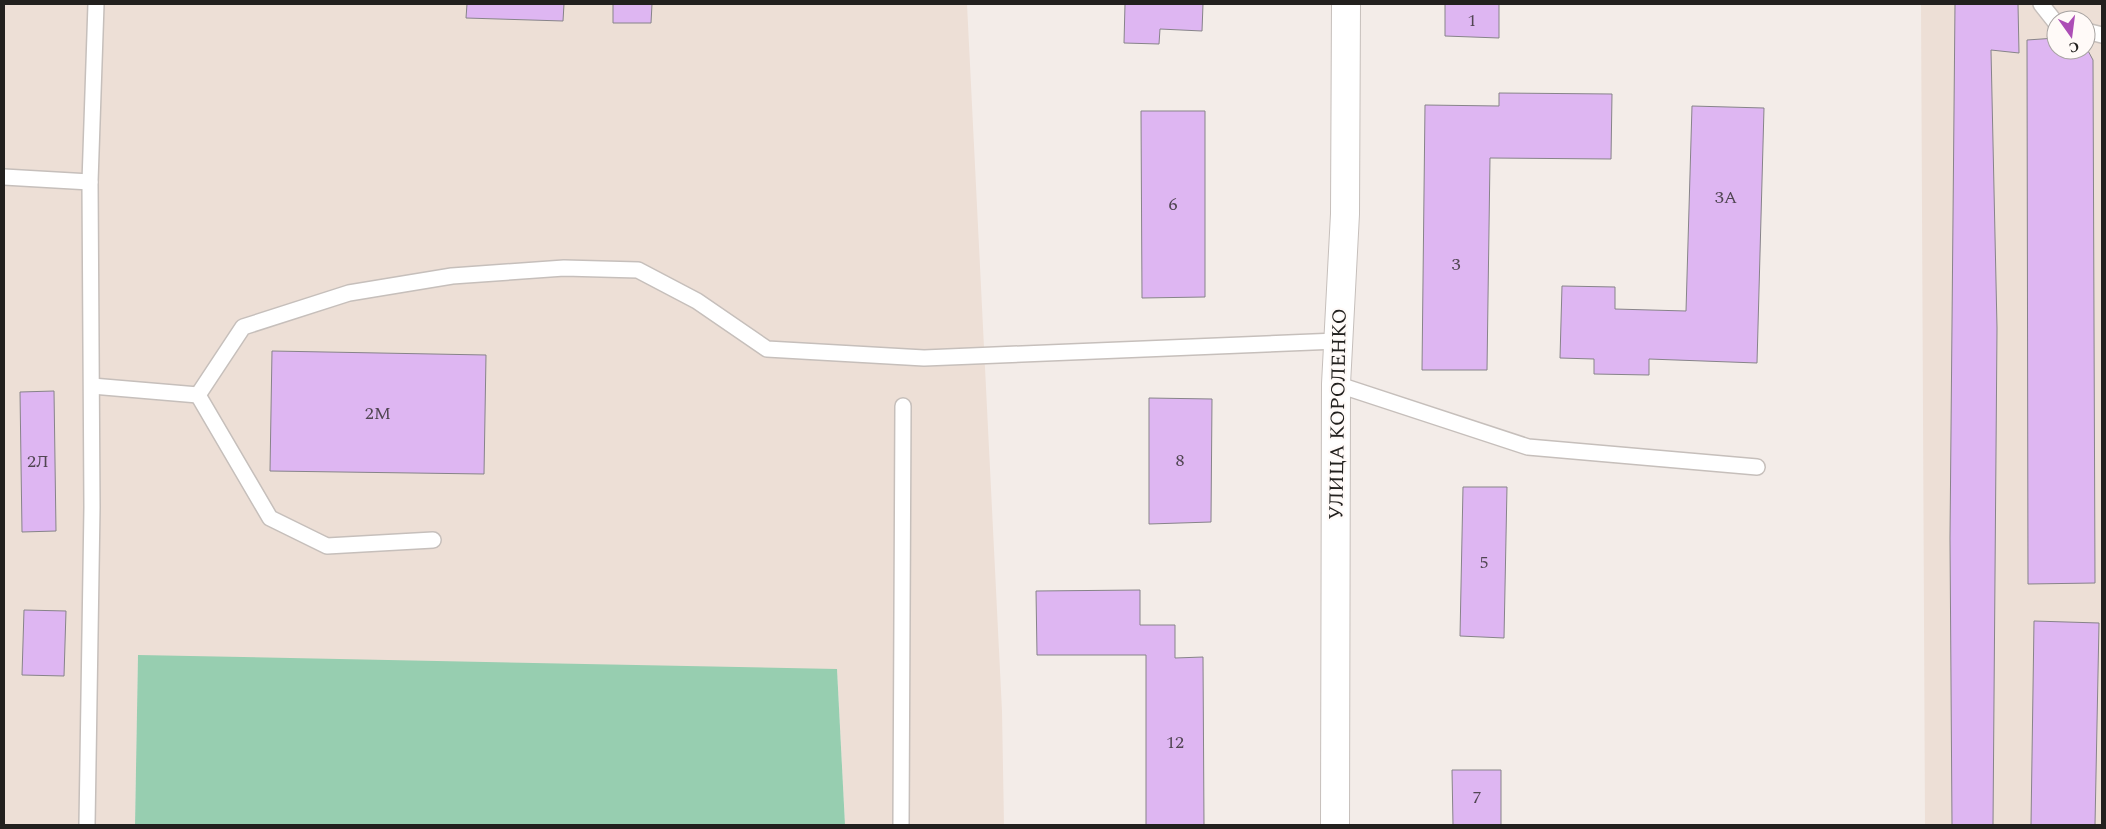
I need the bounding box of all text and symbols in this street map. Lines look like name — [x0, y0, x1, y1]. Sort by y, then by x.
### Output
house number: 1 — [1468, 7, 1477, 34]
north arrow — [2046, 10, 2096, 60]
text: С — [2067, 36, 2081, 59]
house number: 3А — [1715, 184, 1737, 211]
house number: 6 — [1169, 191, 1178, 218]
house number: 3 — [1452, 251, 1461, 278]
street label: УЛИЦА КОРОЛЕНКО — [1321, 308, 1355, 520]
house number: 2М — [365, 400, 391, 427]
house number: 8 — [1176, 447, 1185, 474]
house number: 2Л — [27, 448, 49, 475]
house number: 5 — [1480, 549, 1489, 576]
house number: 12 — [1166, 729, 1184, 756]
house number: 7 — [1473, 784, 1482, 811]

